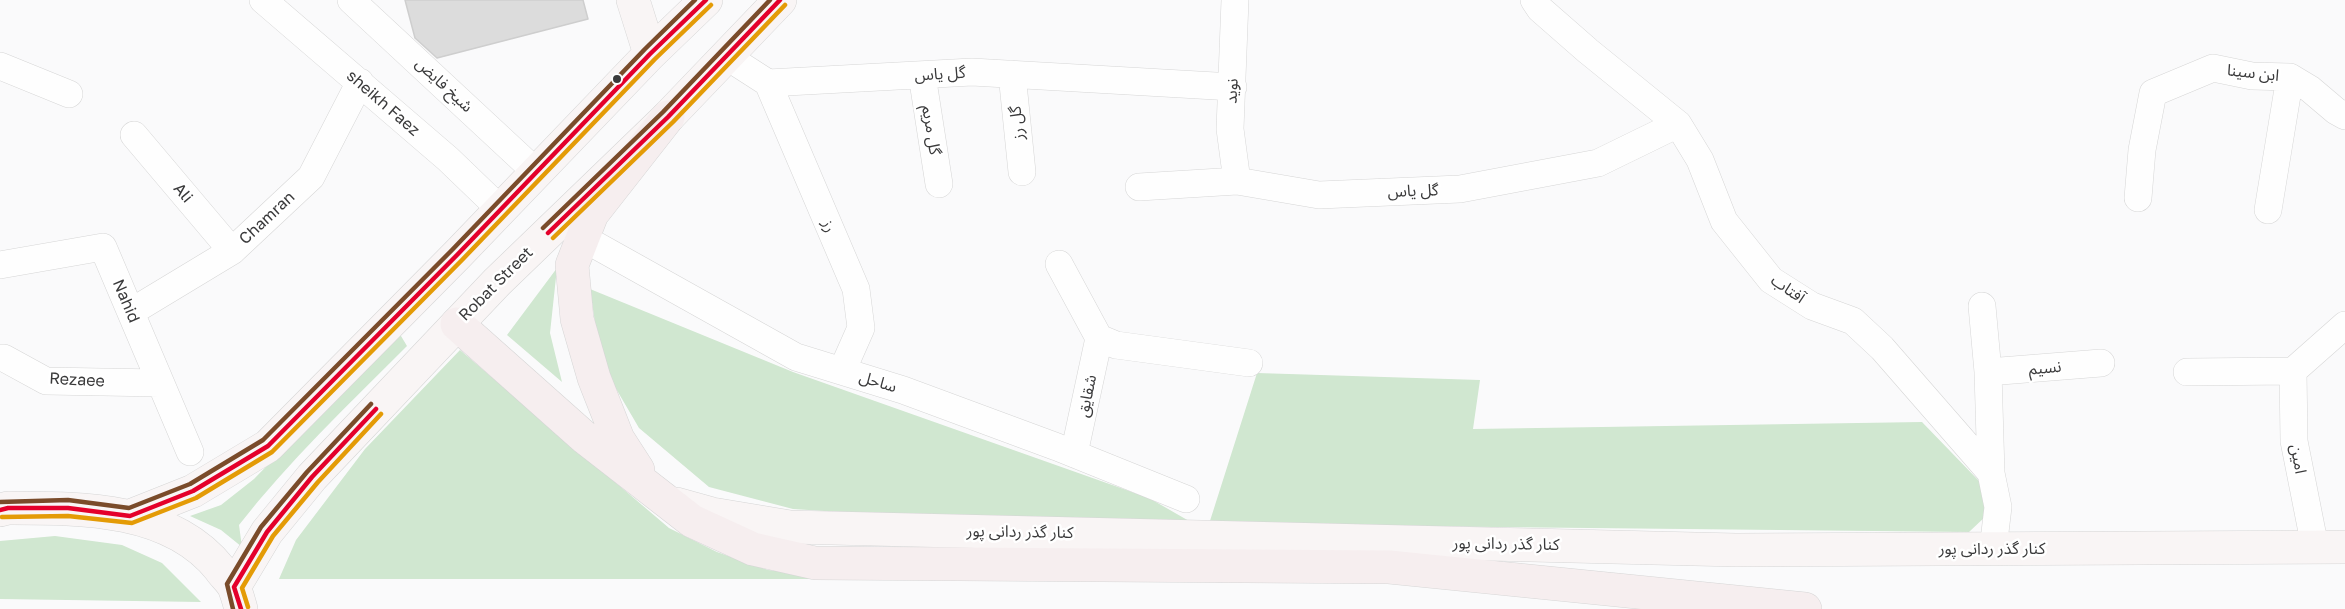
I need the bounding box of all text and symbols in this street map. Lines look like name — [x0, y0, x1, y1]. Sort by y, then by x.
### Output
street label: شیخ فایض — [411, 54, 477, 116]
street label: ابن سینا — [2226, 61, 2280, 85]
street label: گل یاس — [914, 63, 966, 85]
street label: sheikh Faez — [343, 66, 423, 140]
unlabelled marker — [611, 73, 623, 85]
street label: نوید — [1222, 78, 1242, 104]
street label: گل مریم — [918, 104, 944, 156]
street label: گل رز — [1006, 105, 1028, 141]
street label: Ali — [169, 179, 197, 207]
street label: گل یاس — [1387, 181, 1439, 201]
street label: Chamran — [235, 187, 299, 249]
street label: رز — [818, 217, 840, 235]
street label: Robat Street — [455, 243, 537, 325]
street label: آفتاب — [1767, 270, 1809, 308]
street label: Nahid — [108, 276, 144, 326]
street label: نسیم — [2028, 357, 2062, 379]
street label: ساحل — [857, 367, 899, 397]
street label: Rezaee — [49, 369, 105, 391]
street label: شقایق — [1073, 373, 1101, 419]
street label: امین — [2286, 443, 2310, 475]
street label: کنار گذر ردانی پور — [966, 521, 1074, 543]
street label: کنار گذر ردانی پور — [1452, 533, 1560, 555]
street label: کنار گذر ردانی پور — [1939, 539, 2045, 559]

